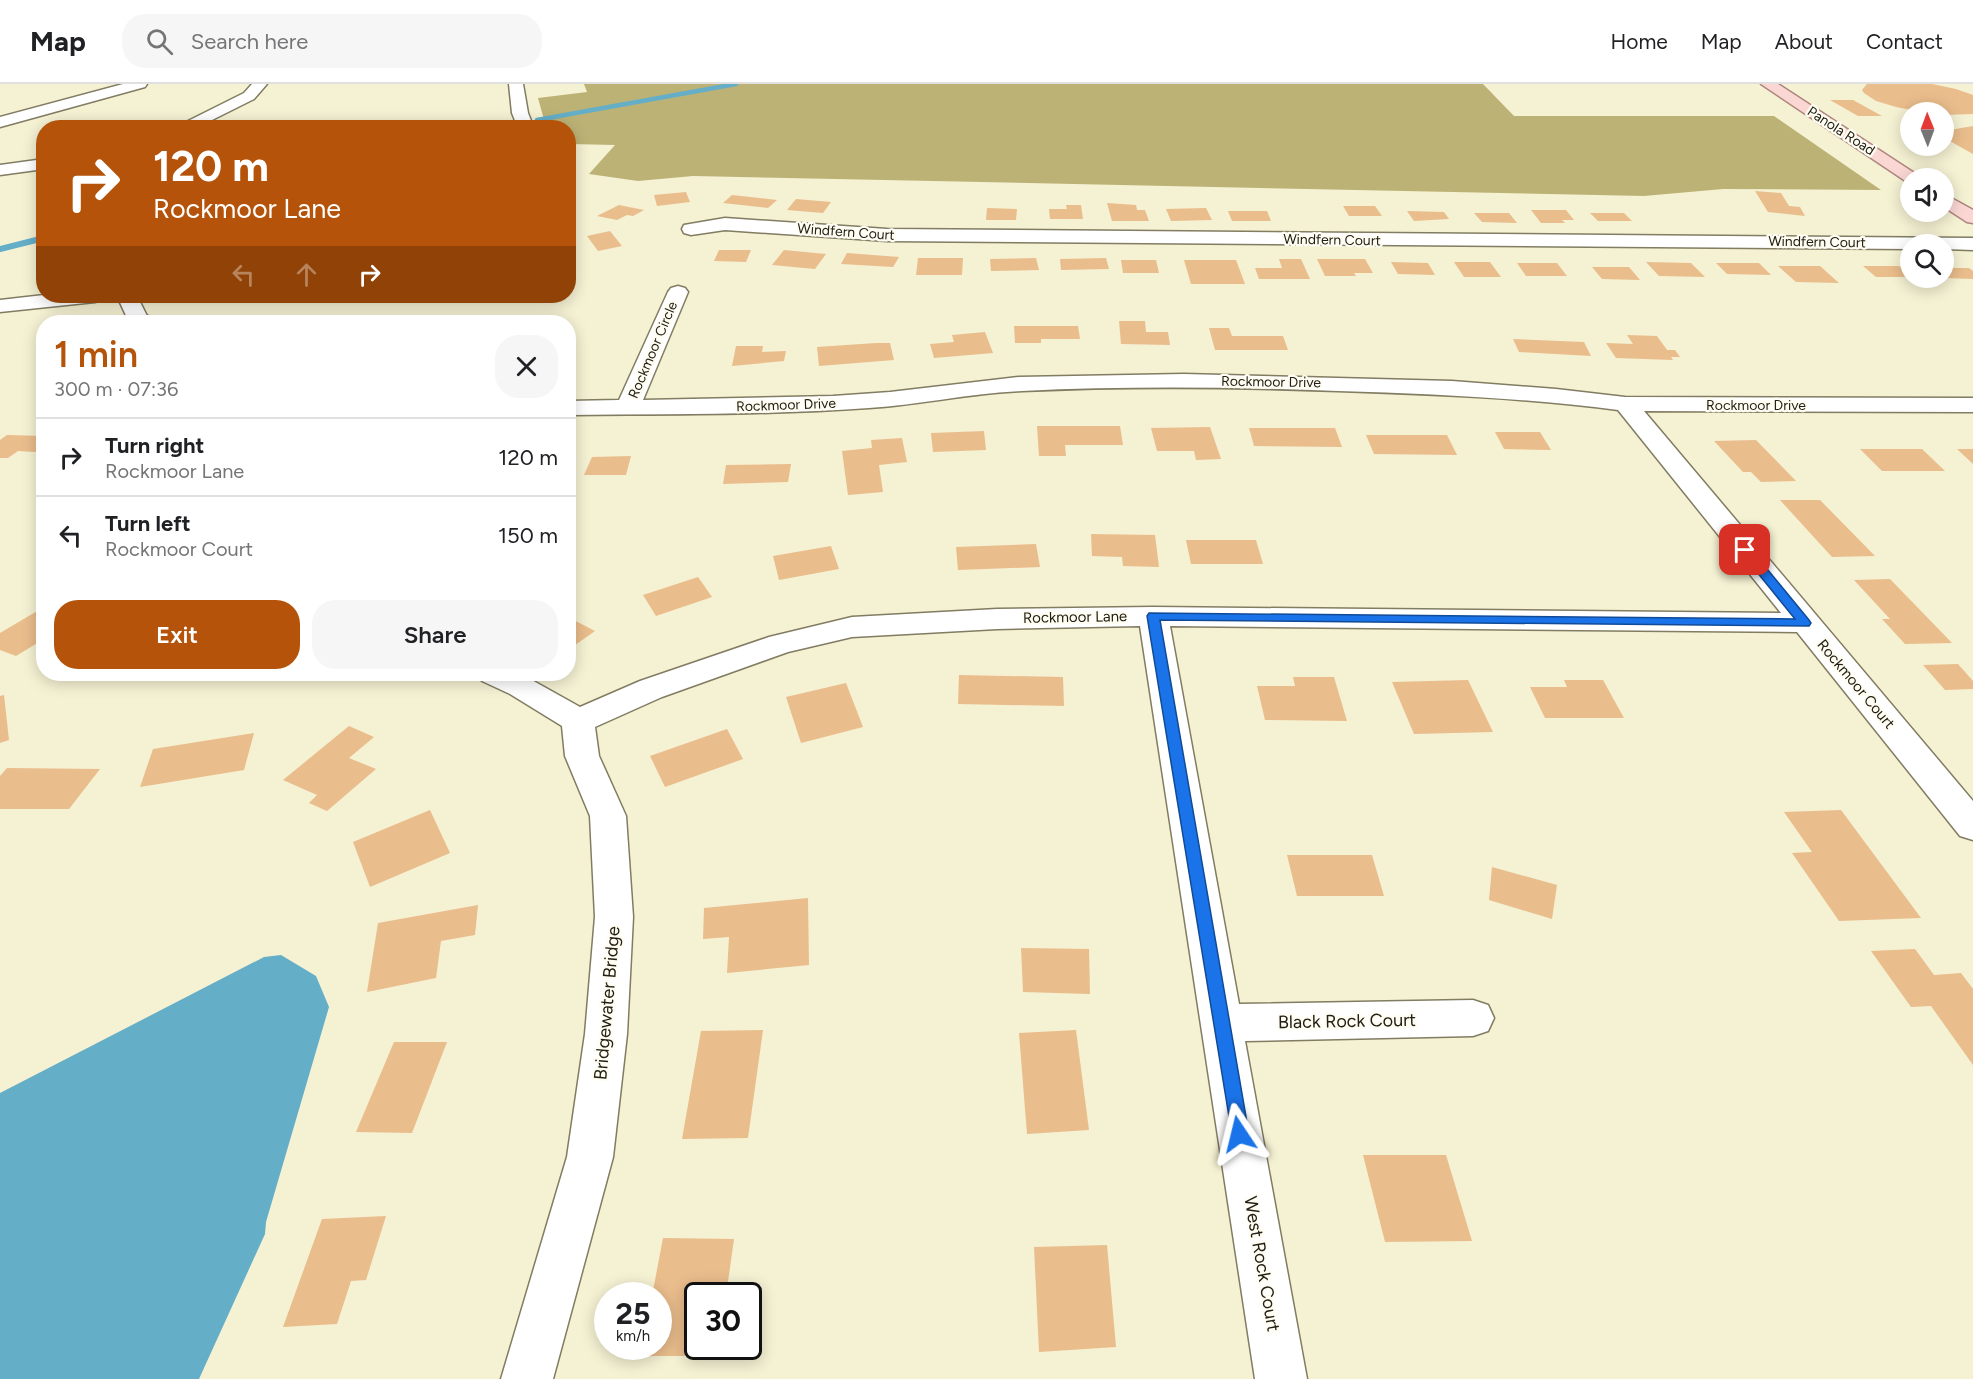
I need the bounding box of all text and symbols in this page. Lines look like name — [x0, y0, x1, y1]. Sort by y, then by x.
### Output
search box — [122, 14, 542, 68]
text: Map — [30, 24, 86, 58]
icon: search — [143, 25, 176, 58]
text: Search here — [191, 28, 308, 55]
text: Home — [1611, 29, 1668, 54]
text: Map — [1701, 29, 1742, 54]
text: About — [1775, 29, 1833, 54]
text: Contact — [1866, 29, 1943, 54]
north arrow — [1900, 102, 1954, 156]
map controls — [1900, 102, 1954, 288]
street label: Panola Road — [1804, 103, 1878, 159]
text: 120 m — [153, 141, 269, 192]
icon: right — [54, 144, 132, 222]
button: sound — [1900, 168, 1954, 222]
text: Rockmoor Lane — [153, 192, 341, 225]
street label: Windfern Court — [797, 220, 895, 244]
street label: Windfern Court — [1283, 231, 1381, 249]
street label: Windfern Court — [1768, 233, 1866, 251]
button: search — [1900, 234, 1954, 288]
icon: left — [227, 258, 260, 291]
icon: ahead — [290, 258, 323, 291]
icon: right — [353, 258, 386, 291]
street label: Rockmoor Circle — [625, 299, 681, 401]
text: 1 min — [54, 333, 138, 376]
button: close — [495, 335, 558, 398]
street label: Rockmoor Drive — [1221, 373, 1321, 391]
text: 300 m · 07:36 — [54, 377, 178, 401]
street label: Rockmoor Drive — [736, 395, 837, 415]
street label: Rockmoor Drive — [1706, 397, 1806, 414]
text: Turn right — [105, 432, 204, 459]
icon: right — [54, 441, 87, 474]
text: 120 m — [498, 444, 558, 471]
text: Rockmoor Lane — [105, 459, 244, 483]
text: Turn left — [105, 510, 191, 537]
icon: left — [54, 519, 87, 552]
text: 150 m — [498, 522, 558, 549]
pin — [1719, 524, 1770, 575]
icon: arrive — [1728, 533, 1761, 566]
text: Rockmoor Court — [105, 537, 253, 561]
button: Exit — [54, 600, 300, 669]
button: Share — [312, 600, 558, 669]
street label: Rockmoor Lane — [1023, 607, 1127, 627]
street label: Rockmoor Court — [1813, 636, 1899, 733]
street label: Bridgewater Bridge — [589, 925, 625, 1081]
street label: Black Rock Court — [1278, 1009, 1416, 1033]
position arrow — [1207, 1102, 1271, 1166]
street label: West Rock Court — [1239, 1195, 1285, 1334]
speed limit sign: 30 — [684, 1282, 762, 1360]
text: 25 — [616, 1295, 650, 1332]
text: km/h — [616, 1327, 650, 1345]

